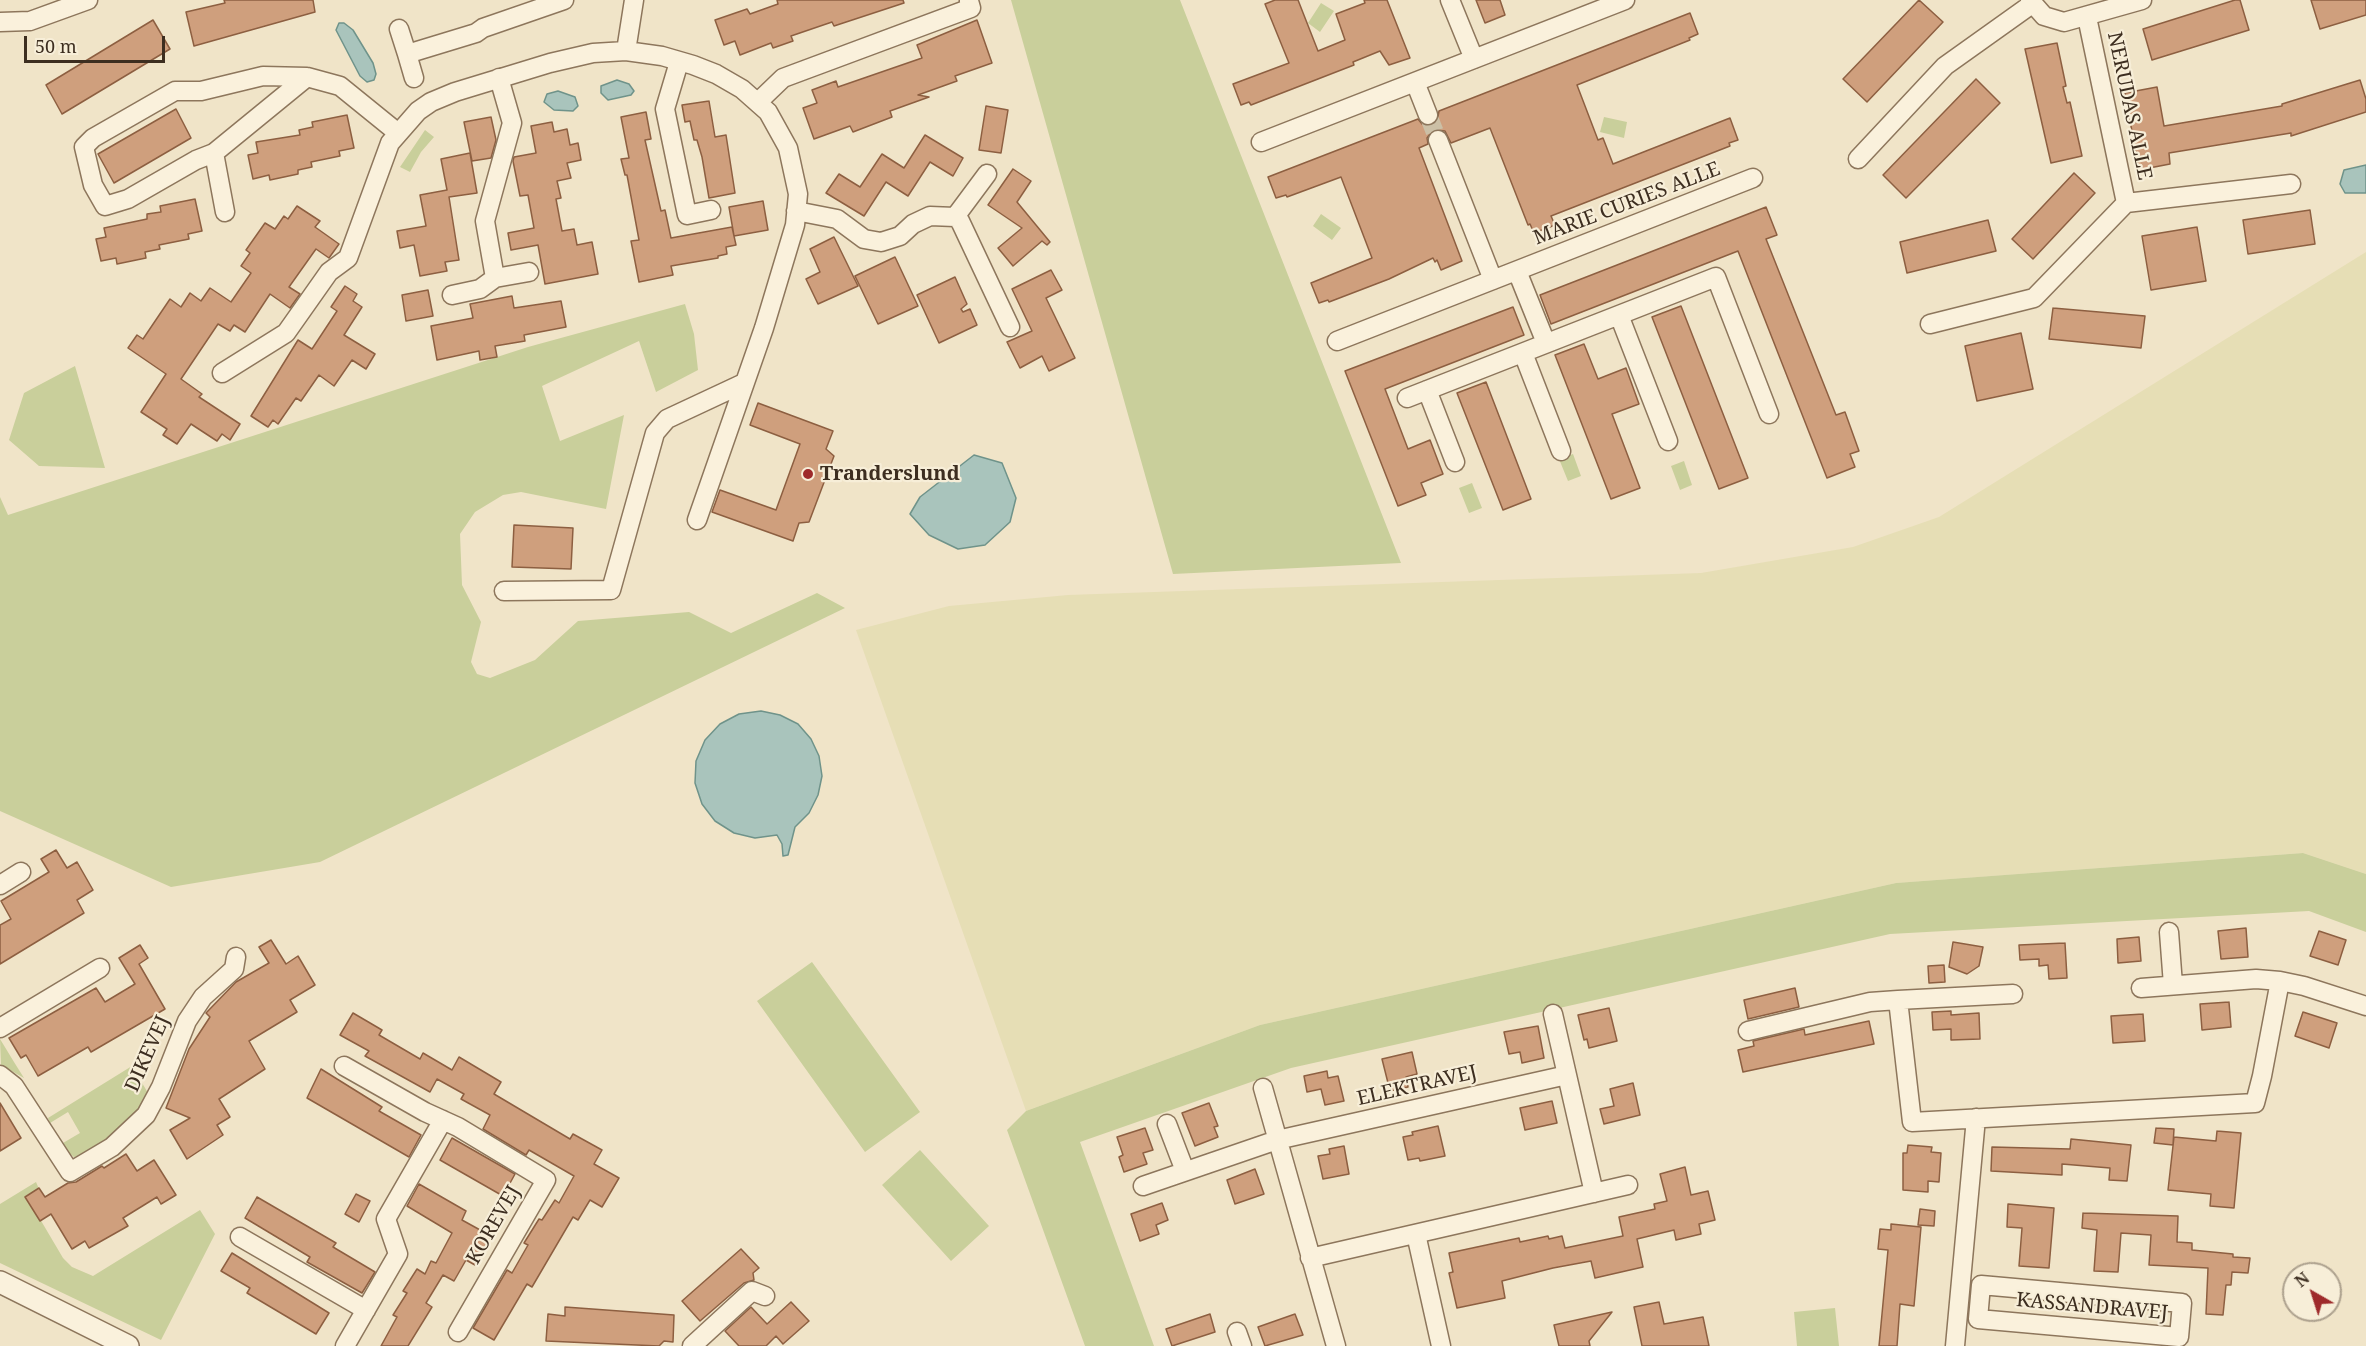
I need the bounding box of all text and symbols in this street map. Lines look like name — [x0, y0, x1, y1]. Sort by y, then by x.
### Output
scale bar — [27, 24, 168, 62]
street label: NERUDAS ALLE — [2102, 30, 2156, 182]
text: 50 m — [35, 34, 77, 58]
street label: MARIE CURIES ALLE — [1530, 157, 1724, 251]
place label: Tranderslund — [820, 462, 960, 486]
marker: Tranderslund — [801, 467, 815, 481]
street label: DIKEVEJ — [121, 1012, 175, 1096]
street label: ELEKTRAVEJ — [1355, 1061, 1479, 1111]
street label: KOREVEJ — [462, 1181, 526, 1269]
north arrow — [2282, 1262, 2342, 1322]
text: N — [2290, 1267, 2314, 1292]
street label: KASSANDRAVEJ — [2015, 1288, 2169, 1326]

